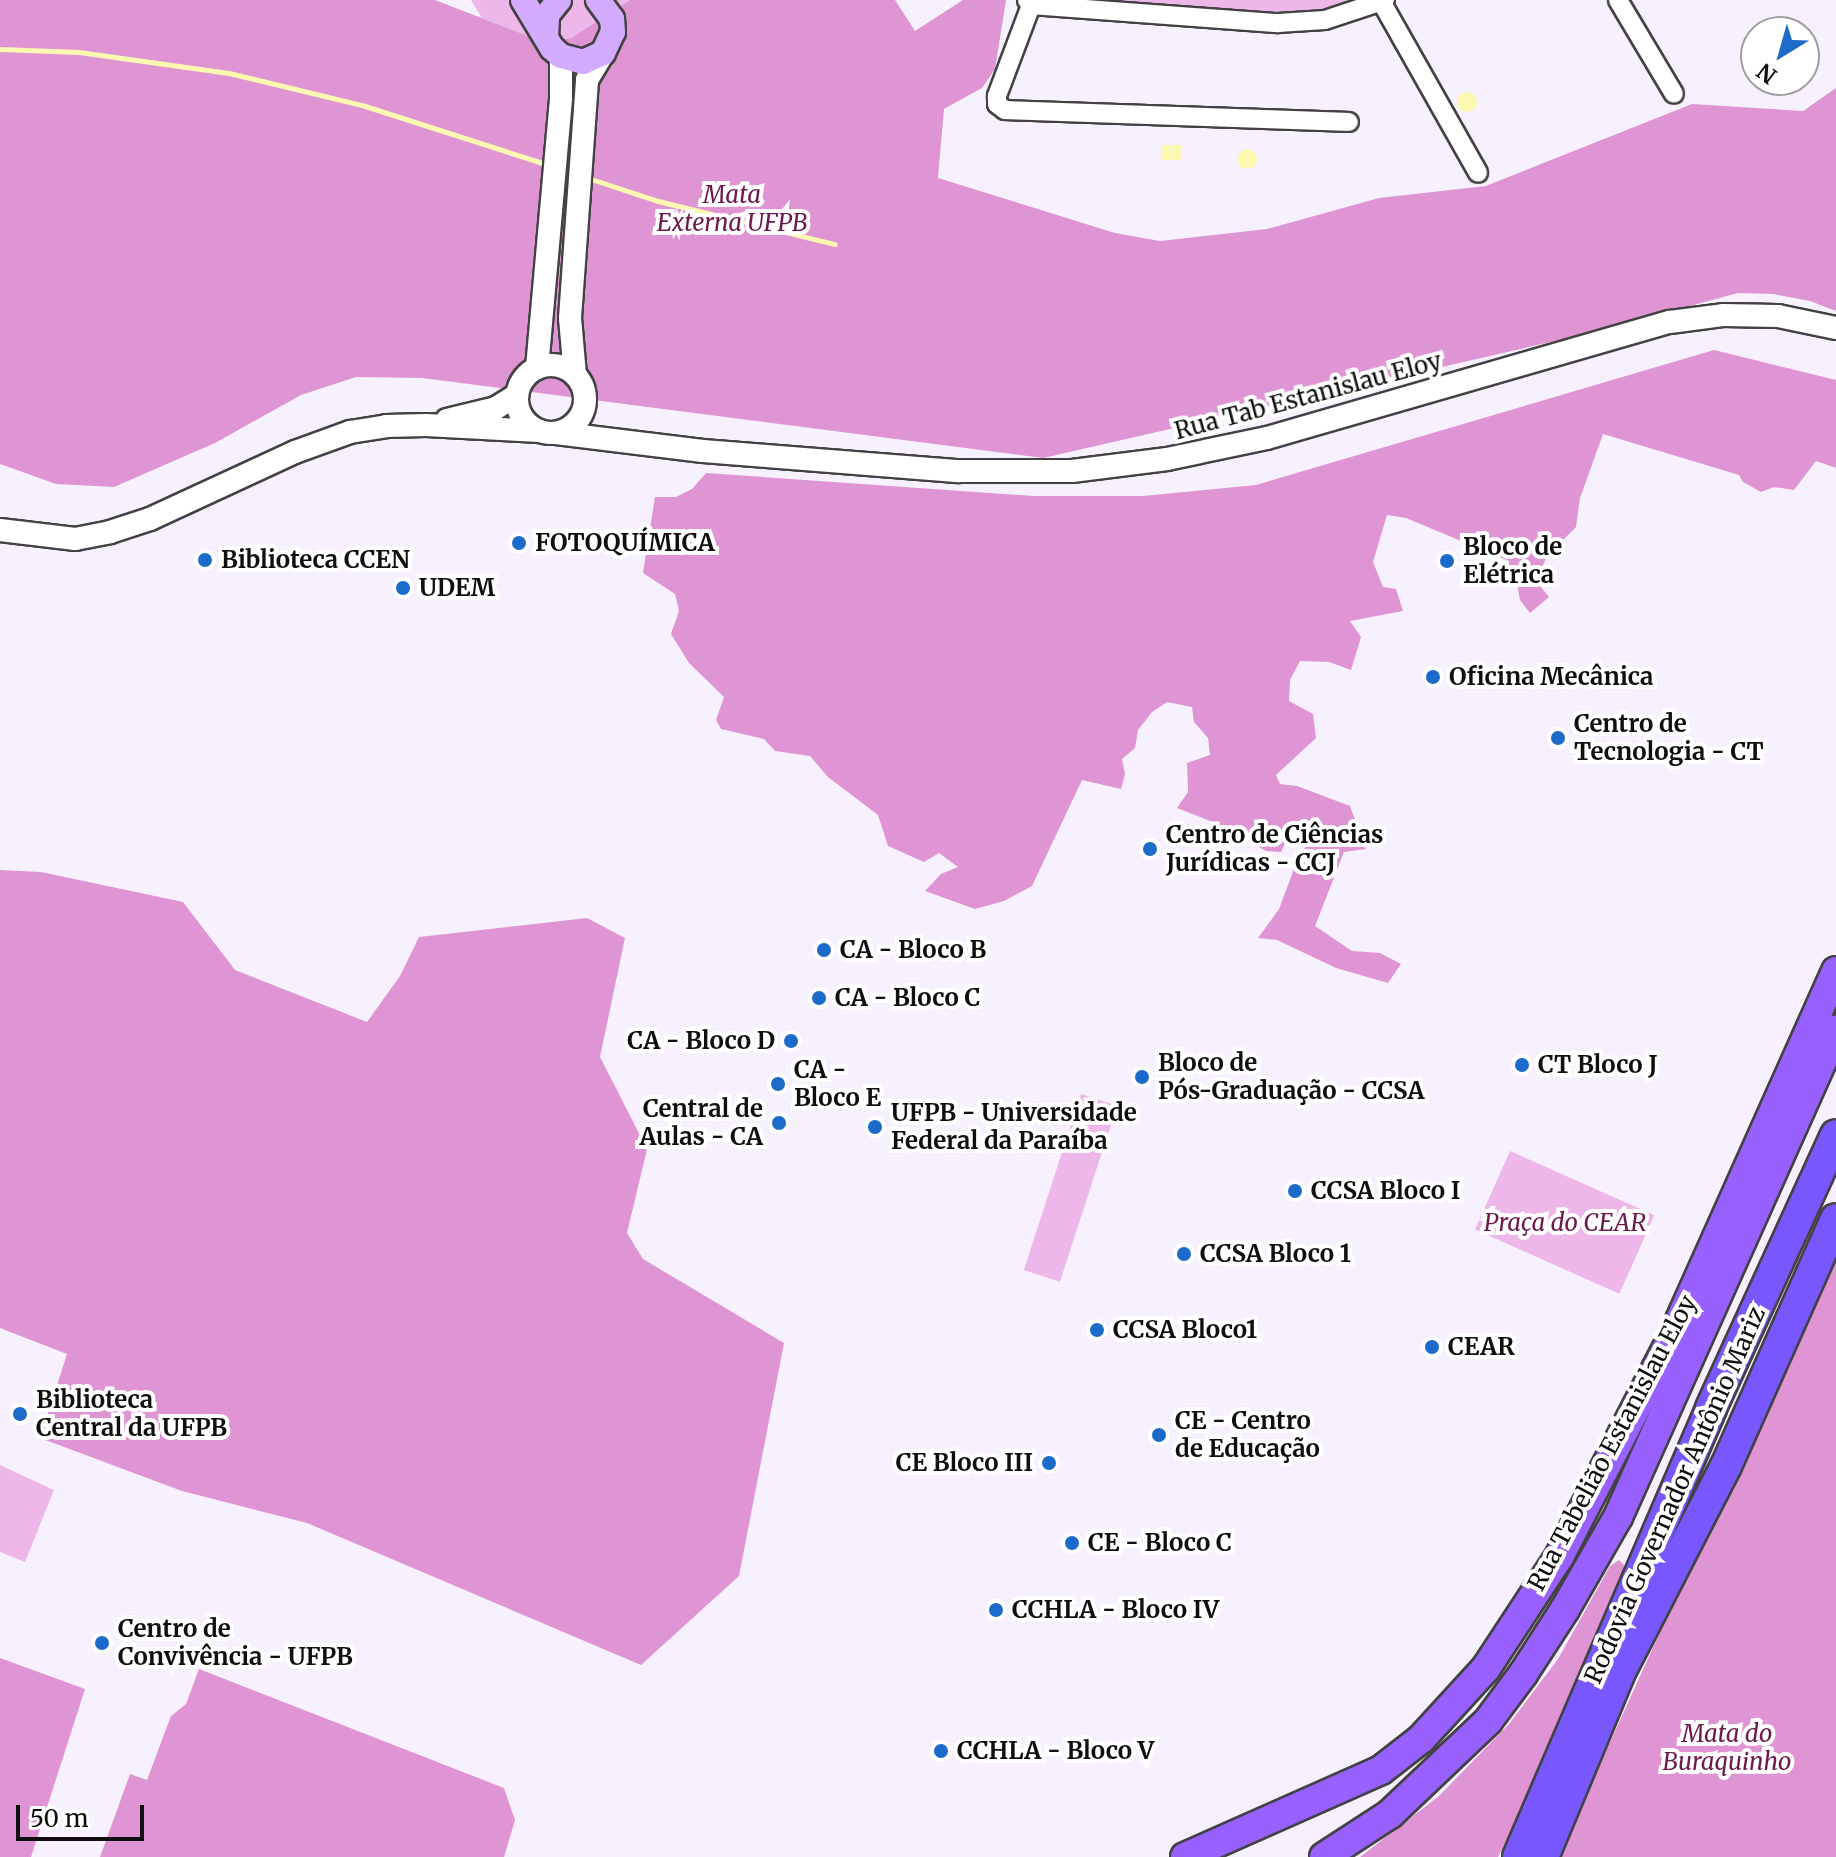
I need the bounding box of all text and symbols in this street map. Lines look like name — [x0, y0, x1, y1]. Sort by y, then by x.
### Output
north arrow — [1740, 16, 1820, 96]
text: N — [1751, 57, 1782, 90]
park label: Mata Externa UFPB — [657, 181, 807, 237]
street label: Rua Tab Estanislau Eloy — [1171, 346, 1445, 446]
place label: FOTOQUÍMICA — [535, 529, 715, 557]
place label: Bloco de Elétrica — [1463, 533, 1562, 589]
marker: FOTOQUÍMICA — [510, 534, 528, 552]
place label: Biblioteca CCEN — [221, 546, 410, 574]
marker: Biblioteca CCEN — [196, 551, 214, 569]
marker: Bloco de Elétrica — [1438, 552, 1456, 570]
place label: UDEM — [419, 574, 495, 602]
marker: UDEM — [394, 579, 412, 597]
place label: Oficina Mecânica — [1449, 663, 1653, 691]
marker: Oficina Mecânica — [1424, 668, 1442, 686]
place label: Centro de Tecnologia - CT — [1574, 710, 1764, 766]
marker: Centro de Tecnologia - CT — [1549, 729, 1567, 747]
place label: Centro de Ciências Jurídicas - CCJ — [1166, 821, 1384, 877]
marker: Centro de Ciências Jurídicas - CCJ — [1141, 840, 1159, 858]
place label: CA - Bloco B — [840, 936, 986, 964]
marker: CA - Bloco B — [815, 941, 833, 959]
place label: CA - Bloco C — [835, 984, 980, 1012]
marker: CA - Bloco C — [810, 989, 828, 1007]
place label: CA - Bloco D — [627, 1027, 775, 1055]
marker: CA - Bloco D — [782, 1032, 800, 1050]
place label: Bloco de Pós-Graduação - CCSA — [1158, 1049, 1424, 1105]
place label: CT Bloco J — [1538, 1051, 1658, 1079]
place label: CA - Bloco E — [794, 1056, 881, 1112]
marker: CT Bloco J — [1513, 1056, 1531, 1074]
marker: Bloco de Pós-Graduação - CCSA — [1133, 1068, 1151, 1086]
marker: CA - Bloco E — [769, 1075, 787, 1093]
place label: Central de Aulas - CA — [640, 1095, 763, 1151]
place label: UFPB - Universidade Federal da Paraíba — [891, 1099, 1137, 1155]
marker: Central de Aulas - CA — [770, 1114, 788, 1132]
marker: UFPB - Universidade Federal da Paraíba — [866, 1118, 884, 1136]
place label: CCSA Bloco I — [1311, 1177, 1460, 1205]
marker: CCSA Bloco I — [1286, 1182, 1304, 1200]
park label: Praça do CEAR — [1484, 1209, 1646, 1237]
place label: CCSA Bloco 1 — [1200, 1240, 1351, 1268]
marker: CCSA Bloco 1 — [1175, 1245, 1193, 1263]
street label: Rua Tabelião Estanislau Eloy — [1522, 1290, 1702, 1596]
street label: Rodovia Governador Antônio Mariz — [1579, 1302, 1771, 1688]
place label: CCSA Bloco1 — [1113, 1316, 1257, 1344]
marker: CCSA Bloco1 — [1088, 1321, 1106, 1339]
place label: CEAR — [1448, 1333, 1515, 1361]
marker: CEAR — [1423, 1338, 1441, 1356]
place label: Biblioteca Central da UFPB — [36, 1386, 227, 1442]
marker: Biblioteca Central da UFPB — [11, 1405, 29, 1423]
place label: CE - Centro de Educação — [1175, 1407, 1320, 1463]
marker: CE - Centro de Educação — [1150, 1426, 1168, 1444]
place label: CE Bloco III — [896, 1449, 1033, 1477]
marker: CE Bloco III — [1040, 1454, 1058, 1472]
place label: CE - Bloco C — [1088, 1529, 1232, 1557]
marker: CE - Bloco C — [1063, 1534, 1081, 1552]
place label: CCHLA - Bloco IV — [1012, 1596, 1219, 1624]
marker: CCHLA - Bloco IV — [987, 1601, 1005, 1619]
place label: Centro de Convivência - UFPB — [118, 1615, 353, 1671]
marker: Centro de Convivência - UFPB — [93, 1634, 111, 1652]
park label: Mata do Buraquinho — [1663, 1720, 1791, 1776]
place label: CCHLA - Bloco V — [957, 1737, 1154, 1765]
marker: CCHLA - Bloco V — [932, 1742, 950, 1760]
scale bar — [20, 1789, 148, 1839]
text: 50 m — [30, 1803, 89, 1834]

